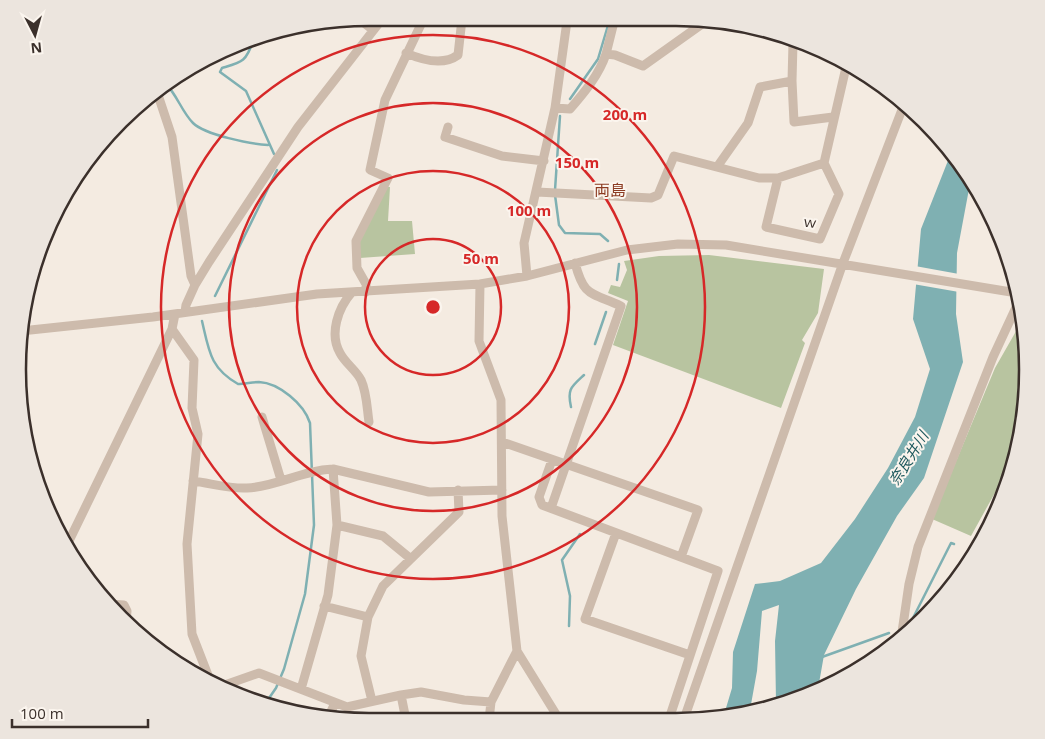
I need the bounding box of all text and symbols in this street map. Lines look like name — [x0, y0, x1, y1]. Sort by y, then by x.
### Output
north arrow — [10, 10, 60, 60]
text: N — [30, 38, 43, 58]
text: 200 m — [603, 104, 647, 124]
text: 150 m — [555, 152, 599, 172]
district label: 両島 — [594, 179, 626, 201]
text: 100 m — [507, 200, 551, 220]
street label: ｗ — [802, 212, 818, 232]
text: 50 m — [463, 248, 499, 268]
centre of rings — [424, 298, 442, 316]
water label: 奈良井川 — [884, 426, 933, 489]
scale bar — [12, 696, 149, 728]
text: 100 m — [20, 703, 64, 723]

